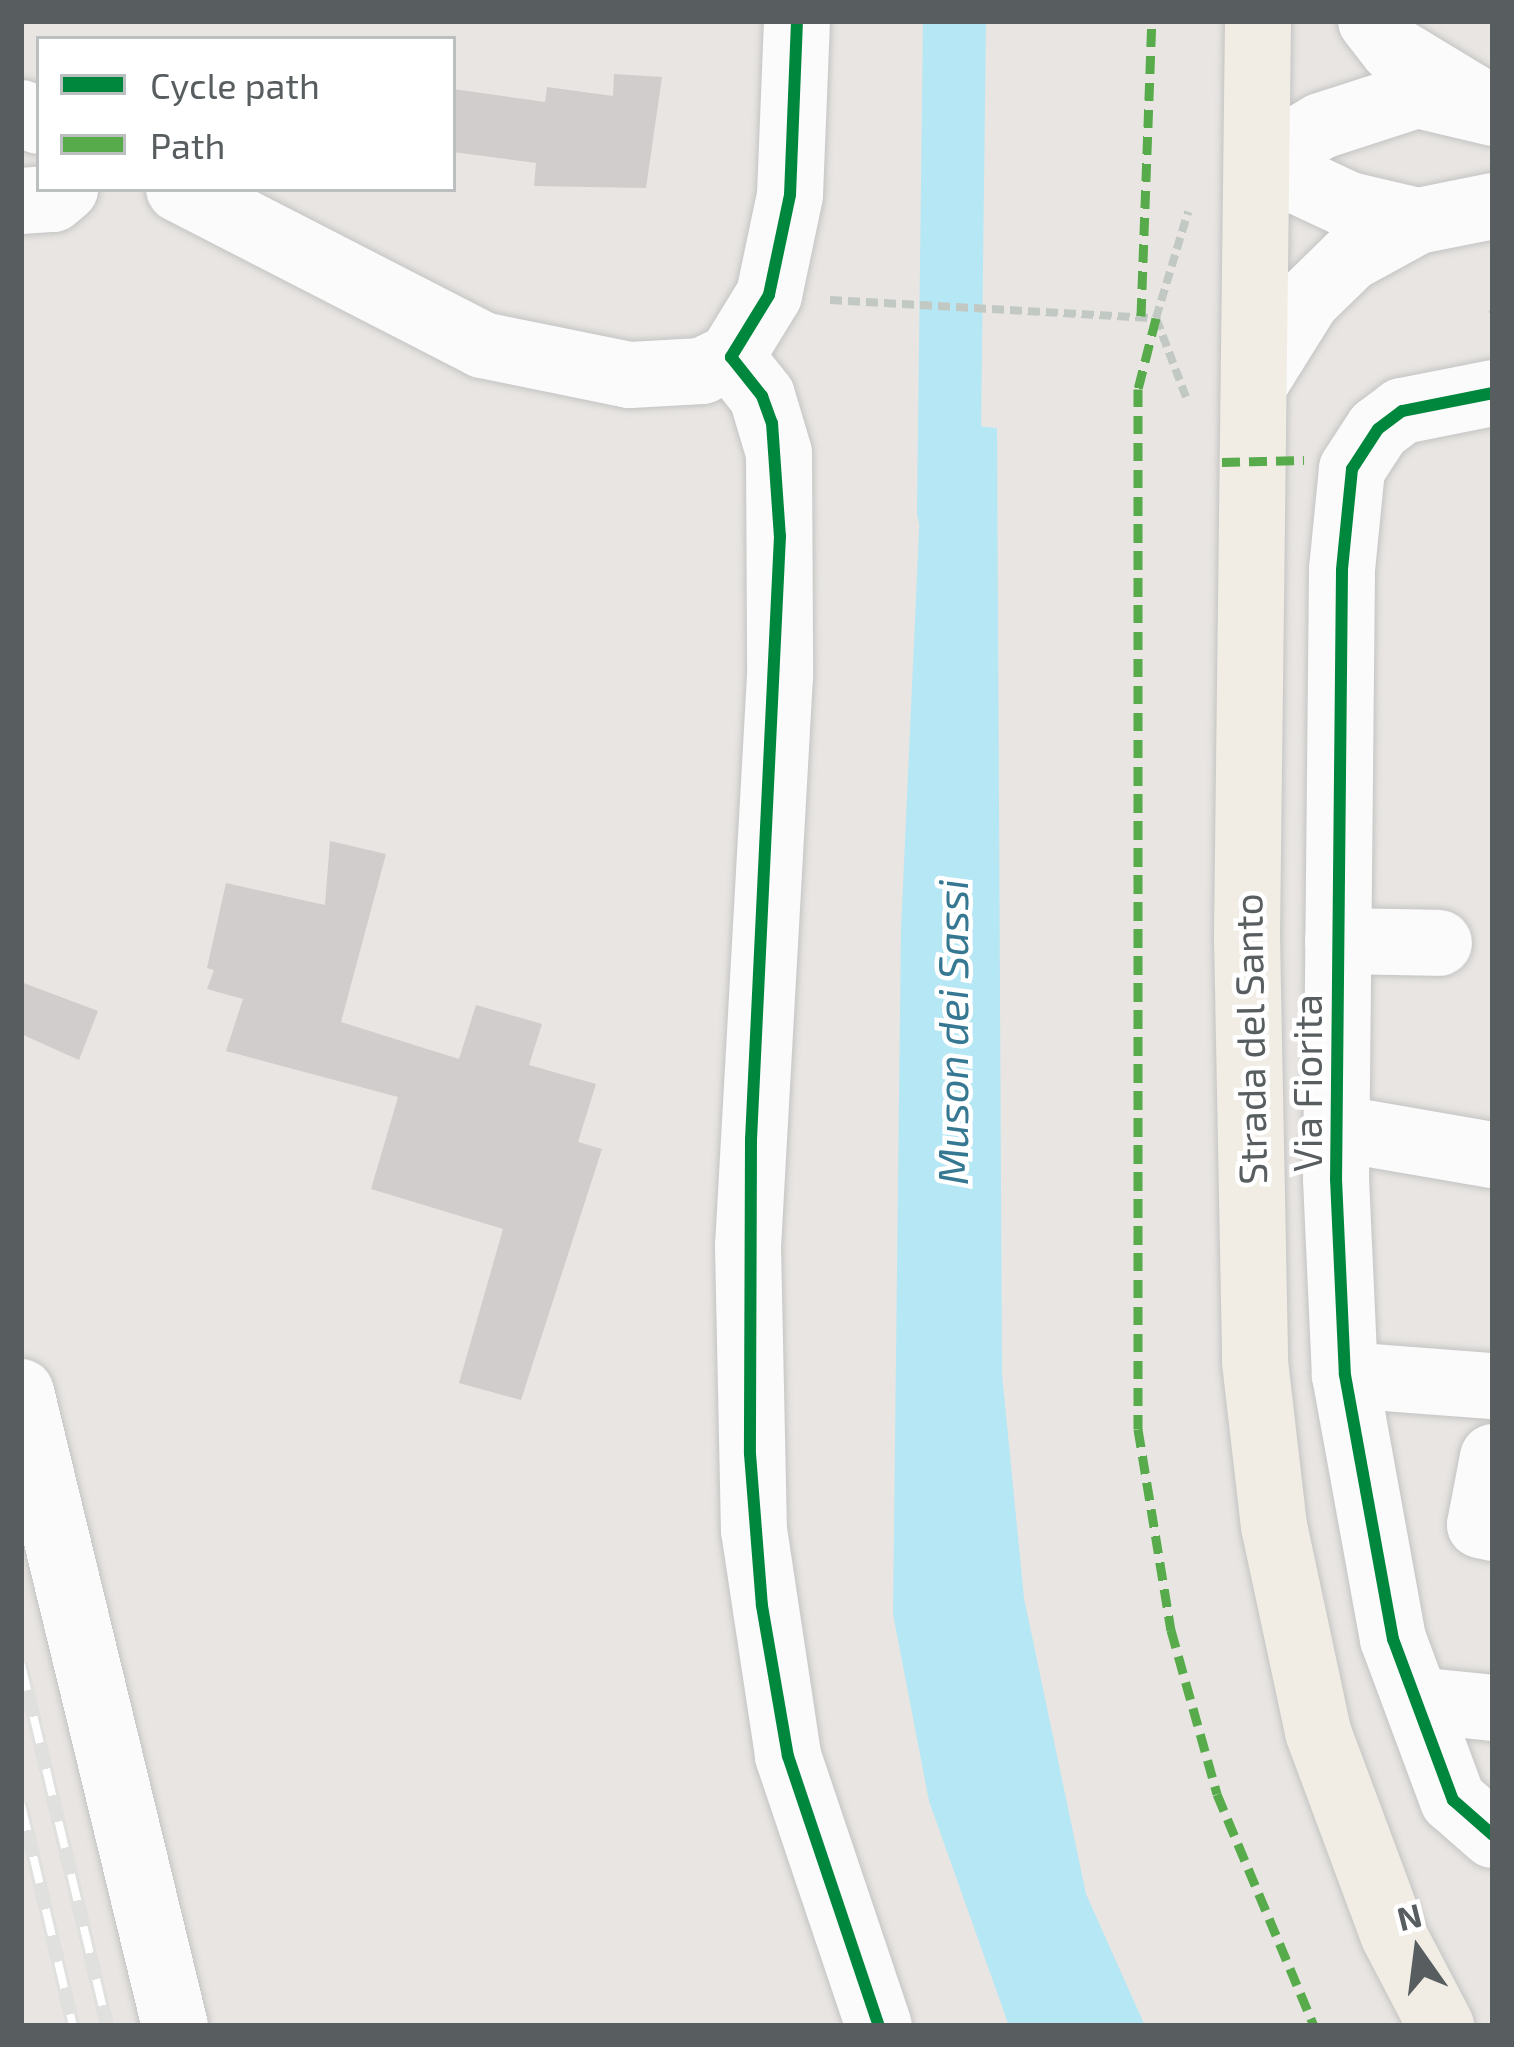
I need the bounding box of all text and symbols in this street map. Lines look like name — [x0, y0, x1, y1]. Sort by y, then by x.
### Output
legend — [36, 36, 456, 192]
text: Cycle path — [150, 63, 320, 106]
text: Path — [150, 123, 226, 166]
water label: Muson dei Sassi — [926, 879, 976, 1185]
street label: Strada del Santo — [1224, 892, 1276, 1186]
street label: Via Fiorita — [1284, 994, 1330, 1172]
north arrow — [1358, 1891, 1478, 2011]
text: N — [1393, 1894, 1426, 1938]

